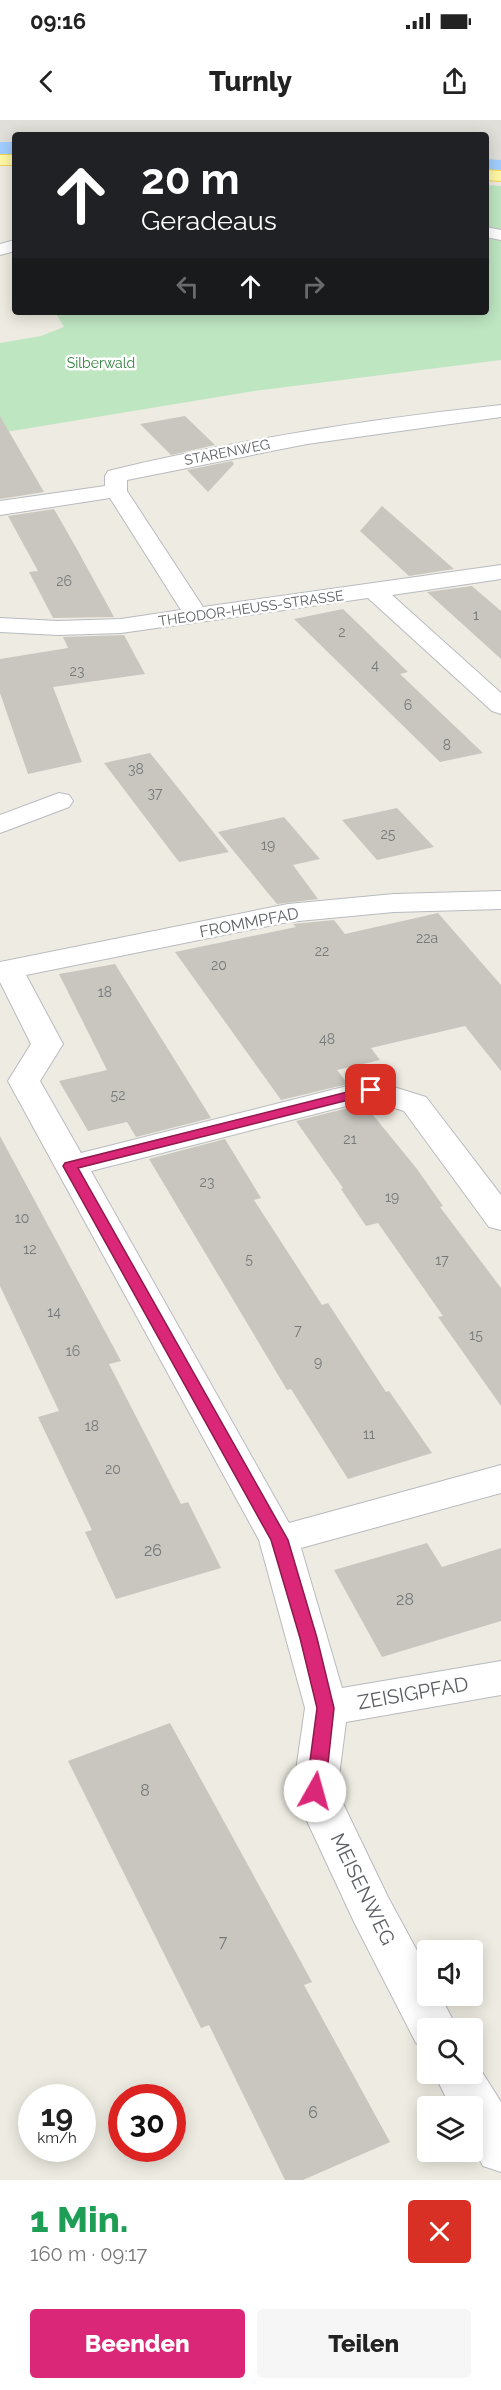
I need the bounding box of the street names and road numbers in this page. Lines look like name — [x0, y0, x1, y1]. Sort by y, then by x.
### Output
street label: STARENWEG — [183, 436, 271, 468]
street label: THEODOR-HEUSS-STRASSE — [158, 587, 344, 629]
street label: FROMMPFAD — [198, 904, 300, 941]
street label: ZEISIGPFAD — [356, 1671, 470, 1715]
street label: MEISENWEG — [326, 1829, 400, 1949]

